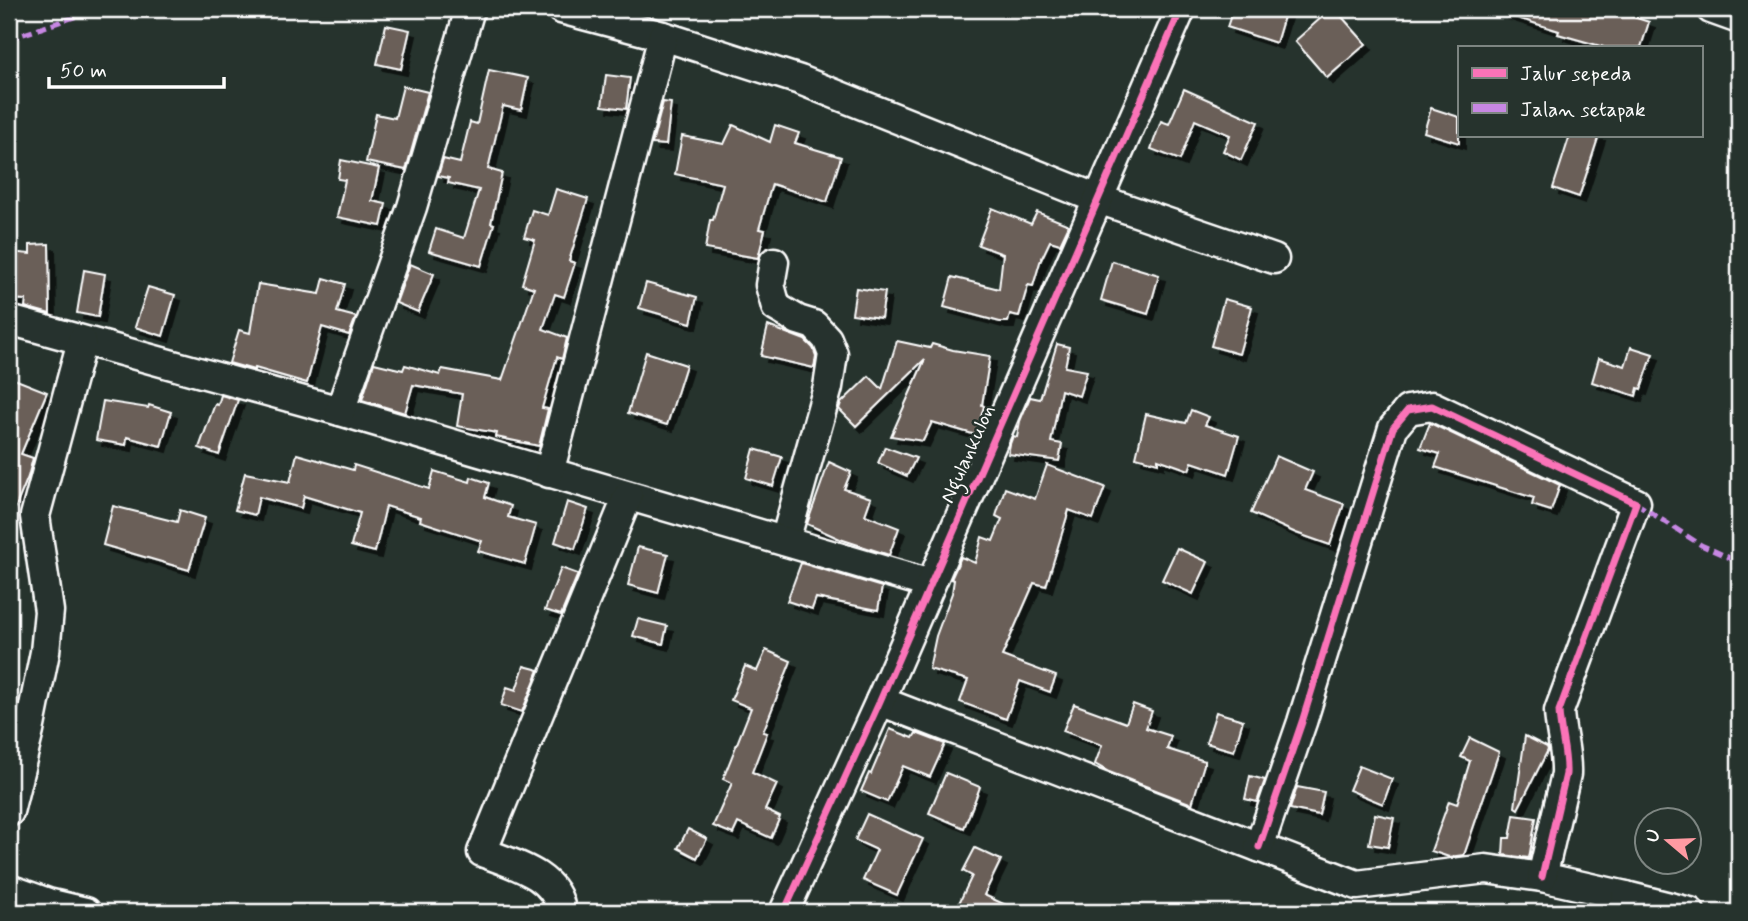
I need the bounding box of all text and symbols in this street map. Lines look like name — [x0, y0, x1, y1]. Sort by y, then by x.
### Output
scale bar — [49, 46, 224, 90]
legend — [1458, 46, 1702, 136]
text: 50 m — [60, 57, 107, 85]
text: Jalur sepeda — [1520, 60, 1631, 88]
text: Jalan setapak — [1520, 96, 1646, 124]
street label: Ngulankulon — [934, 400, 1004, 509]
north arrow — [1632, 806, 1702, 876]
text: U — [1640, 826, 1667, 846]

